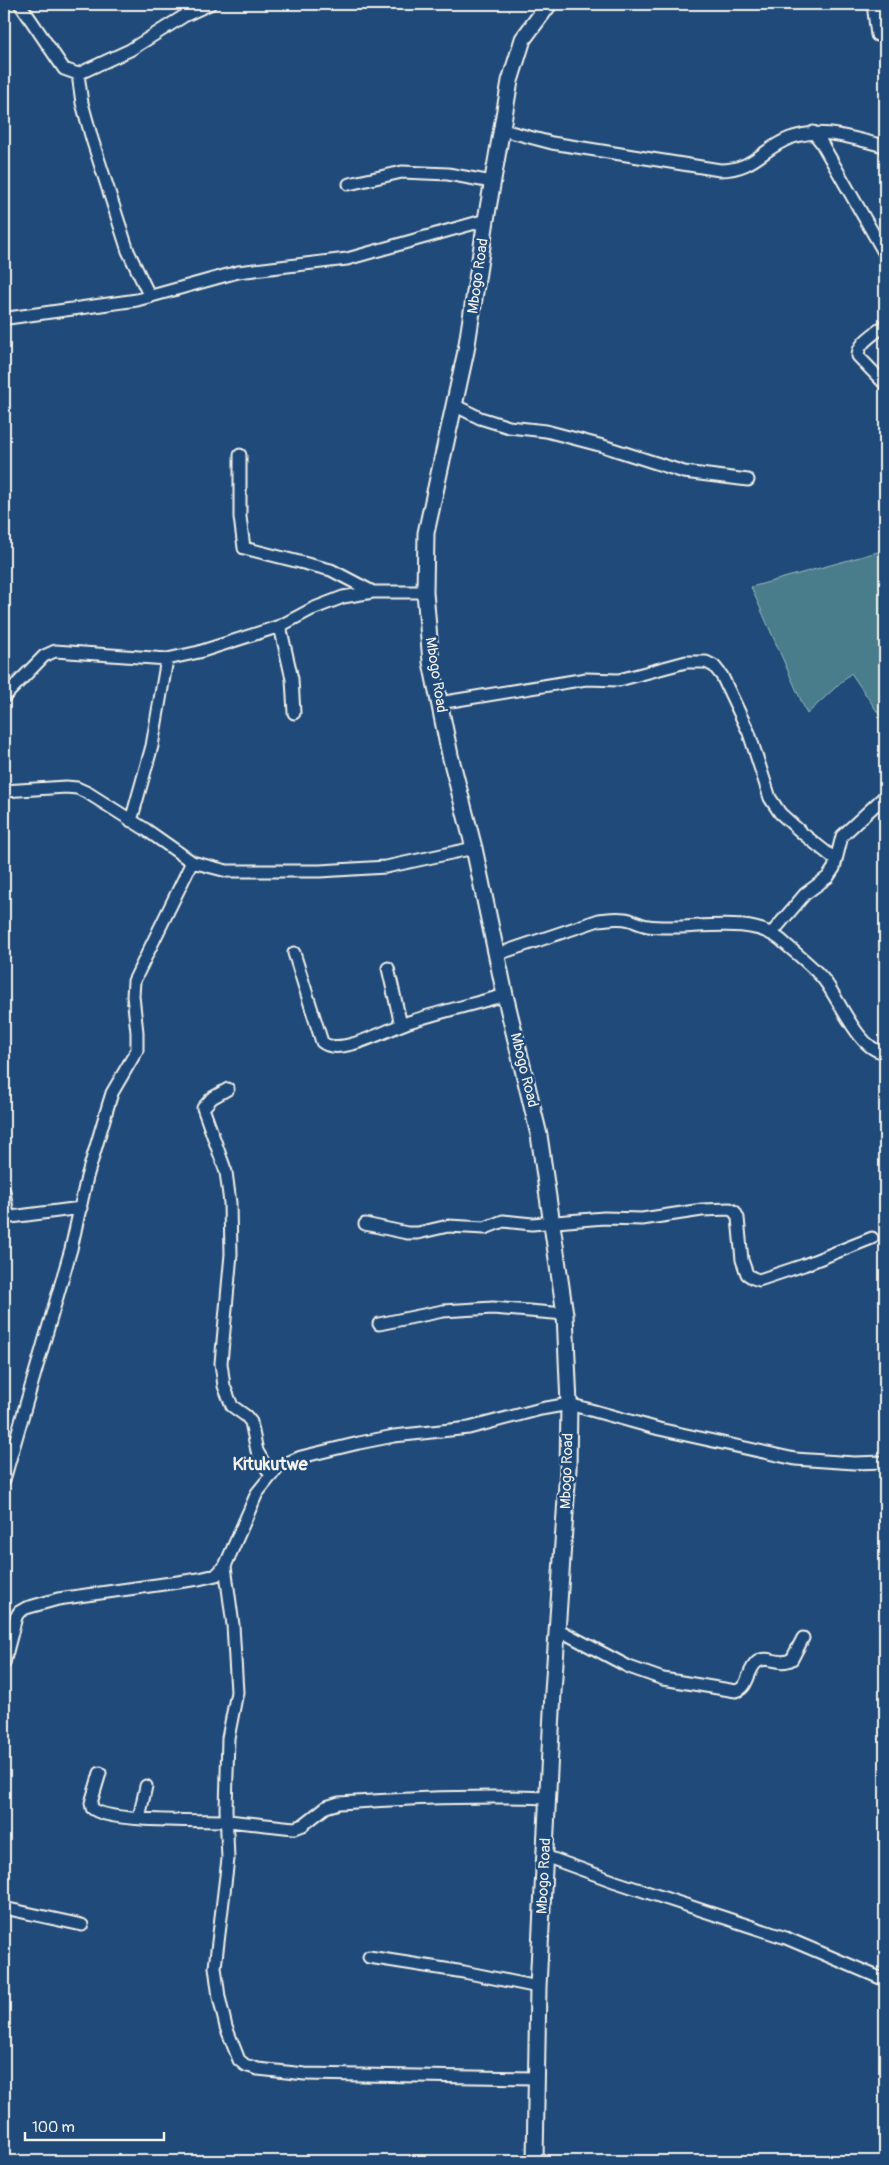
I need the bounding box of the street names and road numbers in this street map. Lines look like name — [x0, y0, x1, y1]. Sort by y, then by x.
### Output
street label: Mbogo Road — [463, 237, 493, 315]
street label: Mbogo Road — [421, 636, 451, 714]
street label: Mbogo Road — [506, 1031, 542, 1109]
street label: Mbogo Road — [556, 1433, 578, 1509]
street label: Mbogo Road — [533, 1837, 555, 1915]

